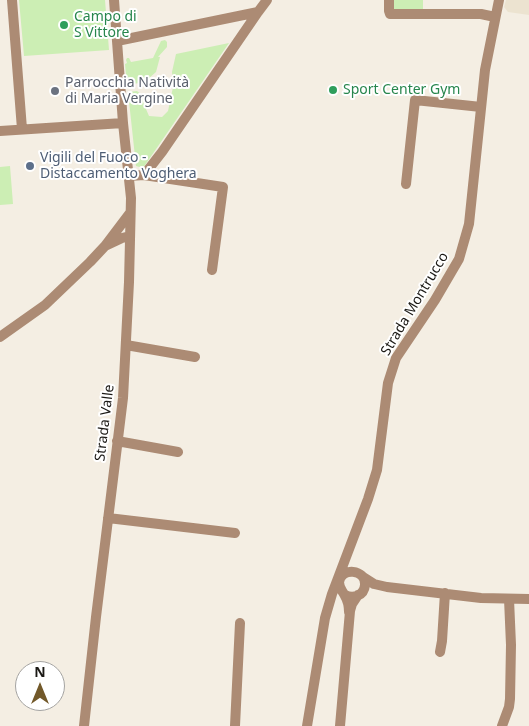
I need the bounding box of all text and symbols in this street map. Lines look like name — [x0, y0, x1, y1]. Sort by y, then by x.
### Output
place label: Campo di S Vittore — [74, 9, 137, 41]
marker: Campo di S Vittore — [58, 19, 70, 31]
place label: Parrocchia Natività di Maria Vergine — [65, 75, 189, 108]
place label: Sport Center Gym — [343, 82, 460, 98]
marker: Sport Center Gym — [327, 84, 339, 96]
marker: Parrocchia Natività di Maria Vergine — [49, 85, 61, 97]
place label: Vigili del Fuoco - Distaccamento Voghera — [40, 150, 197, 182]
marker: Vigili del Fuoco - Distaccamento Voghera — [24, 160, 36, 172]
street label: Strada Montrucco — [378, 249, 452, 359]
street label: Strada Valle — [92, 384, 118, 462]
north arrow — [15, 661, 65, 711]
text: N — [34, 662, 46, 681]

